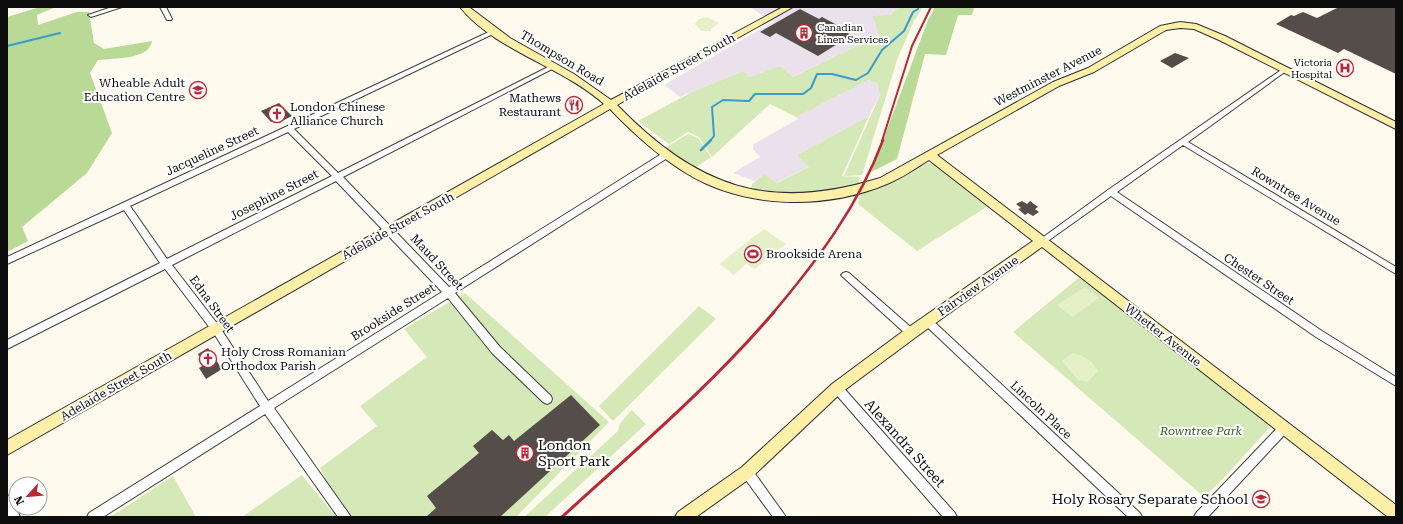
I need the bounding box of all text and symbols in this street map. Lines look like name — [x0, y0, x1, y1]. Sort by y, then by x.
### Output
place label: Canadian Linen Services — [817, 22, 889, 45]
building icon: Canadian Linen Services — [794, 23, 814, 43]
street label: Thompson Road — [518, 27, 607, 89]
street label: Adelaide Street South — [620, 30, 738, 104]
street label: Westminster Avenue — [992, 43, 1104, 109]
place label: Victoria Hospital — [1291, 57, 1333, 80]
hospital icon: Victoria Hospital — [1335, 58, 1355, 78]
place label: Wheable Adult Education Centre — [84, 76, 186, 104]
school or university icon: Wheable Adult Education Centre — [188, 80, 208, 100]
place label: Mathews Restaurant — [499, 91, 562, 119]
restaurant icon: Mathews Restaurant — [564, 95, 584, 115]
place label: London Chinese Alliance Church — [290, 100, 386, 128]
church icon: London Chinese Alliance Church — [267, 104, 287, 124]
street label: Jacqueline Street — [164, 123, 261, 179]
street label: Rowntree Avenue — [1249, 164, 1343, 228]
street label: Josephine Street — [227, 166, 321, 223]
street label: Adelaide Street South — [339, 189, 457, 263]
street label: Maud Street — [408, 231, 466, 293]
sports icon: Brookside Arena — [743, 244, 763, 264]
place label: Brookside Arena — [766, 247, 862, 261]
street label: Chester Street — [1221, 250, 1297, 308]
street label: Fairview Avenue — [935, 253, 1021, 319]
street label: Edna Street — [187, 273, 238, 336]
street label: Brookside Street — [348, 280, 438, 343]
street label: Whetter Avenue — [1122, 301, 1204, 369]
place label: Holy Cross Romanian Orthodox Parish — [221, 345, 346, 373]
street label: Adelaide Street South — [58, 348, 174, 424]
church icon: Holy Cross Romanian Orthodox Parish — [198, 349, 218, 369]
street label: Lincoln Place — [1007, 378, 1075, 442]
street label: Alexandra Street — [861, 396, 949, 490]
park label: Rowntree Park — [1159, 424, 1243, 438]
place label: London Sport Park — [538, 437, 610, 469]
building icon: London Sport Park — [515, 443, 535, 463]
north arrow — [8, 476, 48, 516]
school or university icon: Holy Rosary Separate School — [1251, 489, 1271, 509]
place label: Holy Rosary Separate School — [1052, 491, 1249, 507]
text: N — [12, 493, 27, 507]

